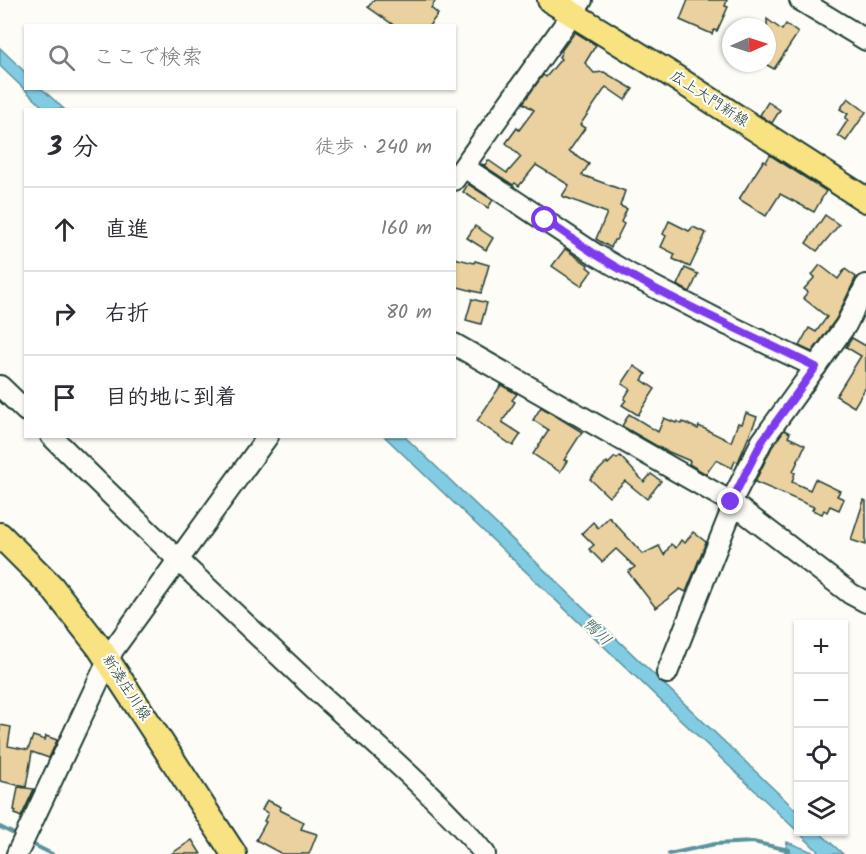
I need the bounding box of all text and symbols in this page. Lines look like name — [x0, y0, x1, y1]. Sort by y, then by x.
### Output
north arrow — [722, 18, 776, 72]
search box — [24, 24, 456, 90]
icon: search — [45, 41, 78, 74]
text: ここで検索 — [93, 41, 203, 76]
street label: 広上大門新線 — [665, 64, 753, 134]
text: 3 分 — [48, 127, 98, 169]
text: 徒歩 · 240 m — [315, 132, 432, 164]
route start — [531, 206, 557, 232]
icon: ahead — [48, 213, 81, 246]
text: 直進 — [105, 213, 149, 248]
text: 160 m — [381, 213, 432, 245]
icon: right — [48, 297, 81, 330]
text: 右折 — [105, 297, 149, 332]
text: 80 m — [386, 297, 432, 329]
icon: arrive — [48, 381, 81, 414]
text: 目的地に到着 — [105, 381, 237, 416]
route end — [717, 488, 743, 514]
water label: 鴨川 — [577, 612, 617, 652]
map controls — [794, 620, 848, 836]
button: + — [794, 620, 848, 674]
street label: 新湊庄川線 — [96, 650, 156, 726]
button: − — [794, 674, 848, 728]
button: locate — [794, 728, 848, 782]
button: layers — [794, 782, 848, 836]

